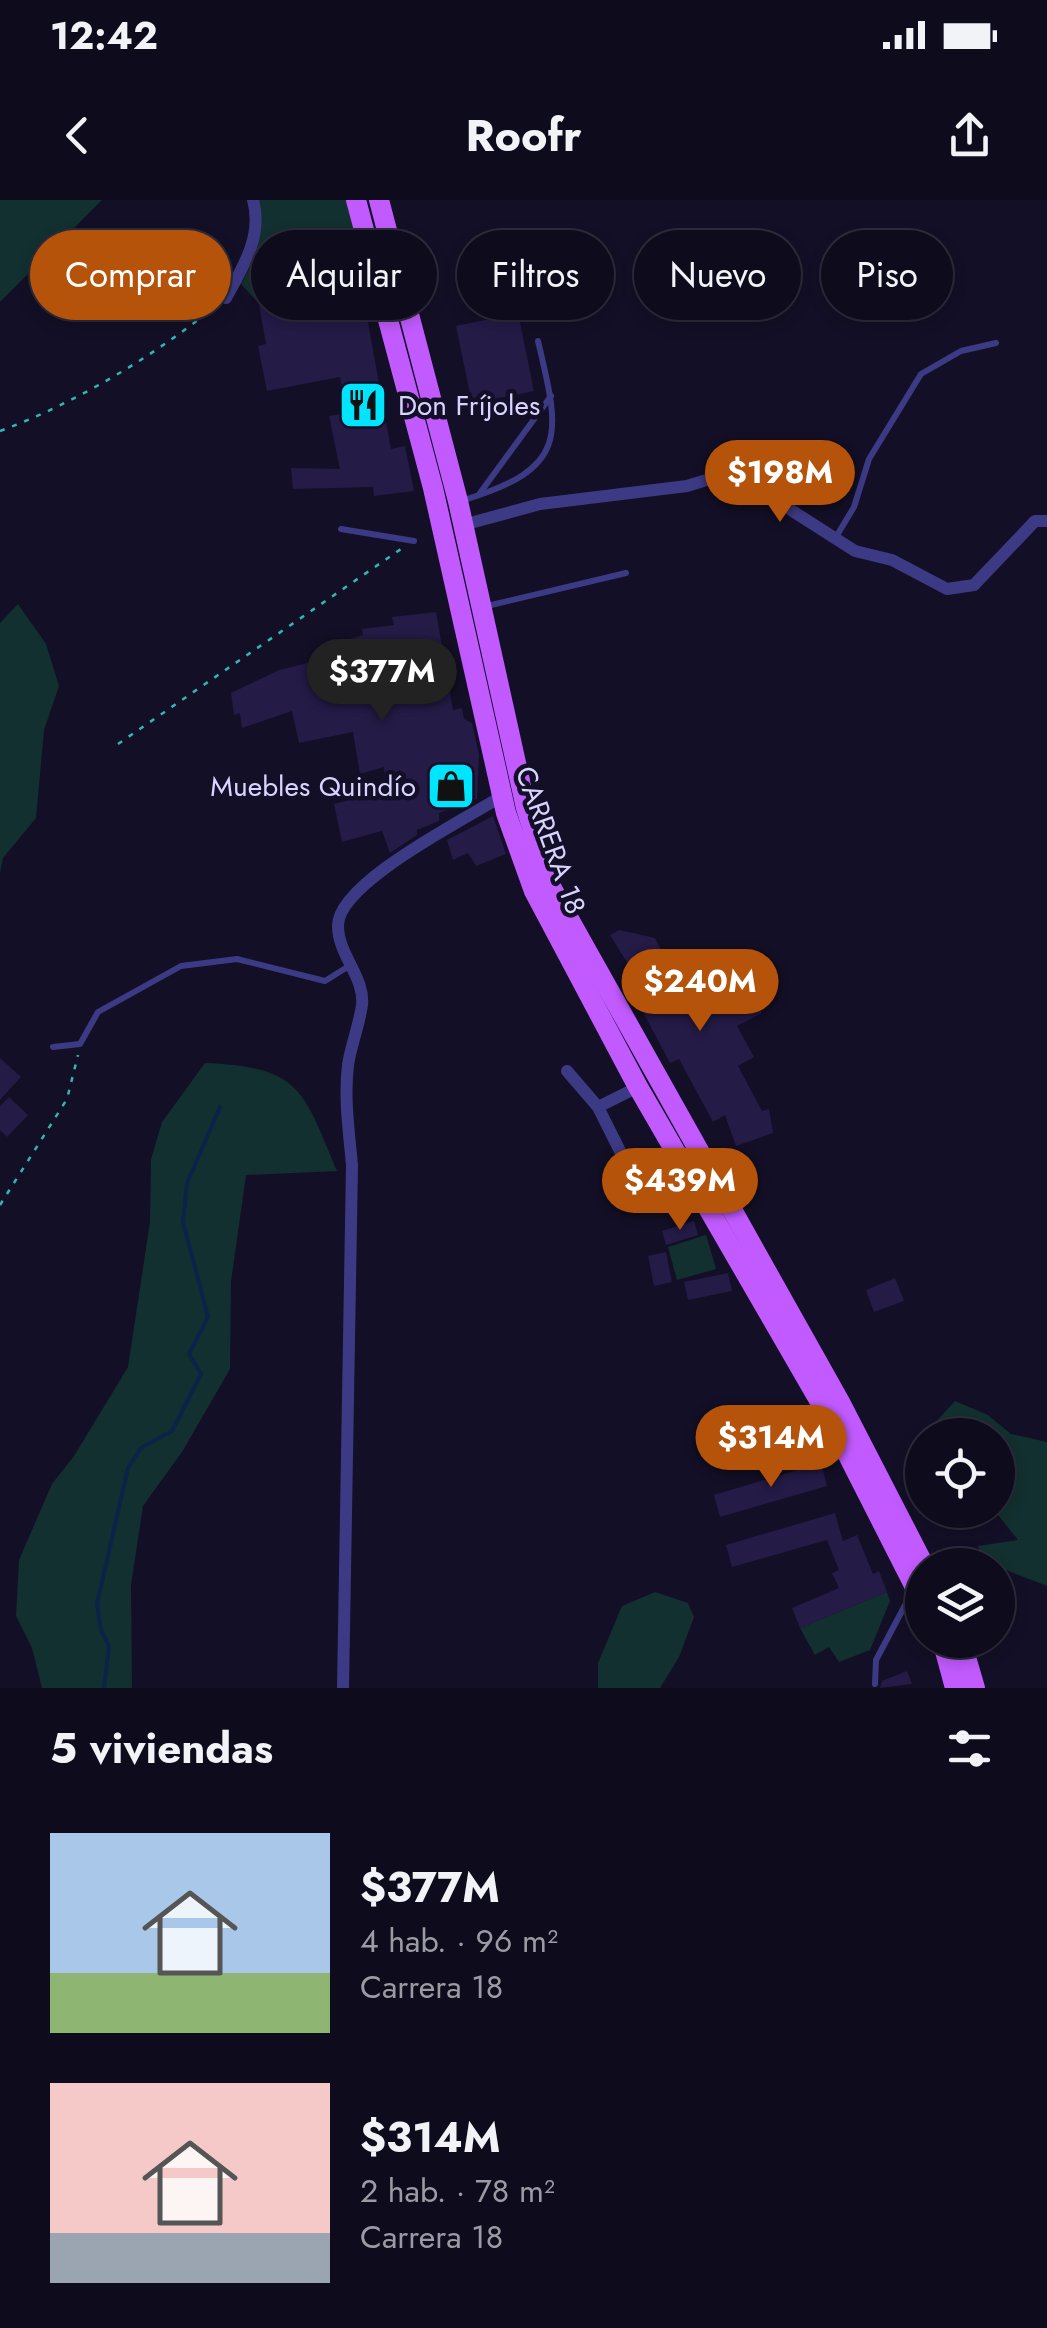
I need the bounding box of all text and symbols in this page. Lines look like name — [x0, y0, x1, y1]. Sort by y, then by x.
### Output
text: 12:42 — [50, 8, 158, 63]
text: Roofr — [465, 103, 582, 168]
icon: back — [50, 108, 105, 163]
icon: share — [942, 108, 997, 163]
chip: Comprar — [30, 230, 231, 320]
chip: Alquilar — [251, 230, 437, 320]
chip: Filtros — [457, 230, 614, 320]
chip: Nuevo — [634, 230, 801, 320]
chip: Piso — [821, 230, 953, 320]
restaurant icon: Don Fríjoles — [337, 379, 389, 431]
place label: Don Fríjoles — [398, 385, 540, 426]
pin: $198M — [710, 440, 850, 525]
text: $198M — [727, 449, 833, 495]
pin: $377M — [312, 639, 452, 724]
text: $377M — [329, 648, 435, 694]
shop icon: Muebles Quindío — [425, 760, 477, 812]
street label: CARRERA 18 — [505, 761, 596, 920]
place label: Muebles Quindío — [210, 766, 416, 807]
pin: $240M — [630, 949, 770, 1034]
text: $240M — [644, 958, 756, 1004]
pin: $439M — [610, 1148, 750, 1233]
text: $439M — [624, 1157, 736, 1203]
pin: $314M — [701, 1405, 841, 1490]
text: $314M — [718, 1414, 824, 1460]
map controls — [905, 1418, 1015, 1658]
button: locate — [905, 1418, 1015, 1528]
button: layers — [905, 1548, 1015, 1658]
text: 5 viviendas — [50, 1718, 273, 1779]
icon: filters — [942, 1721, 997, 1776]
text: $377M — [360, 1857, 500, 1918]
icon: home — [130, 1873, 250, 1993]
text: 4 hab. · 96 m² — [360, 1918, 558, 1964]
text: Carrera 18 — [360, 1964, 503, 2010]
text: $314M — [360, 2107, 500, 2168]
icon: home — [130, 2123, 250, 2243]
text: 2 hab. · 78 m² — [360, 2168, 555, 2214]
text: Carrera 18 — [360, 2214, 503, 2260]

